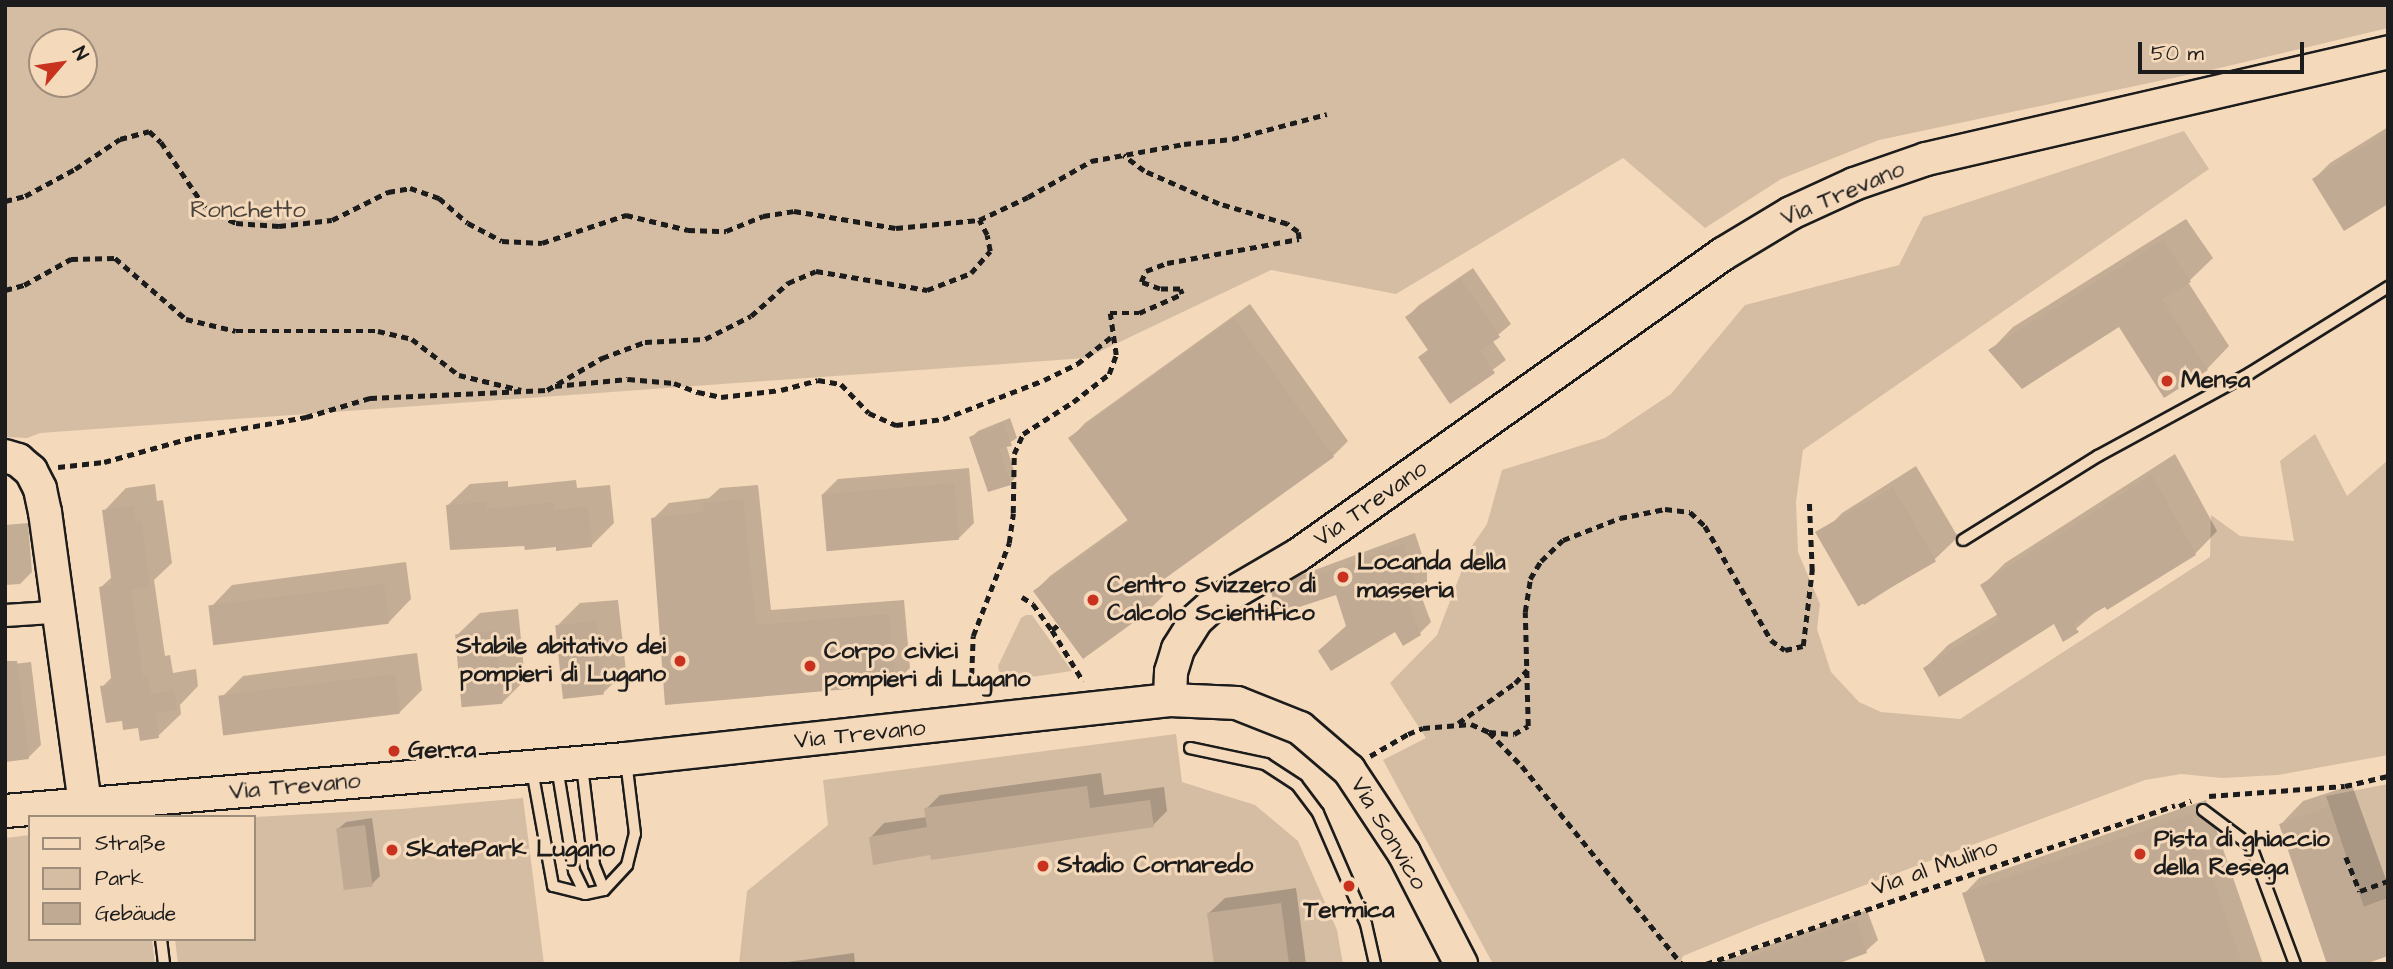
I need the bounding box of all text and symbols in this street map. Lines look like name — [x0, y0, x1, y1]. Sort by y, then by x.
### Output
north arrow — [28, 28, 98, 98]
scale bar — [2141, 28, 2307, 72]
text: 50 m — [2151, 39, 2204, 68]
text: N — [65, 42, 95, 65]
street label: Via Trevano — [1777, 155, 1909, 233]
park label: Ronchetto — [190, 197, 306, 225]
place label: Mensa — [2181, 367, 2250, 395]
marker: Mensa — [2159, 373, 2175, 389]
street label: Via Trevano — [1309, 454, 1433, 554]
place label: Locanda della masseria — [1357, 549, 1506, 605]
marker: Locanda della masseria — [1335, 569, 1351, 585]
place label: Centro Svizzero di Calcolo Scientifico — [1107, 572, 1316, 628]
marker: Centro Svizzero di Calcolo Scientifico — [1085, 592, 1101, 608]
place label: Stabile abitativo dei pompieri di Lugano — [456, 633, 666, 689]
place label: Corpo civici pompieri di Lugano — [824, 638, 1030, 694]
marker: Stabile abitativo dei pompieri di Lugano — [672, 653, 688, 669]
marker: Corpo civici pompieri di Lugano — [802, 658, 818, 674]
street label: Via Trevano — [793, 714, 927, 756]
place label: Gerra — [408, 737, 476, 765]
marker: Gerra — [386, 743, 402, 759]
street label: Via Trevano — [228, 767, 362, 807]
street label: Via Sonvico — [1343, 773, 1433, 895]
legend — [28, 815, 256, 941]
place label: Pista di ghiaccio della Resega — [2154, 826, 2330, 882]
text: Straße — [95, 829, 166, 858]
street label: Via al Mulino — [1868, 833, 2002, 903]
place label: SkatePark Lugano — [406, 836, 615, 864]
marker: SkatePark Lugano — [384, 842, 400, 858]
marker: Pista di ghiaccio della Resega — [2132, 846, 2148, 862]
place label: Stadio Cornaredo — [1057, 852, 1253, 880]
marker: Stadio Cornaredo — [1035, 858, 1051, 874]
text: Park — [95, 864, 144, 893]
marker: Termica — [1341, 878, 1357, 894]
place label: Termica — [1304, 897, 1394, 925]
text: Gebäude — [95, 899, 176, 928]

